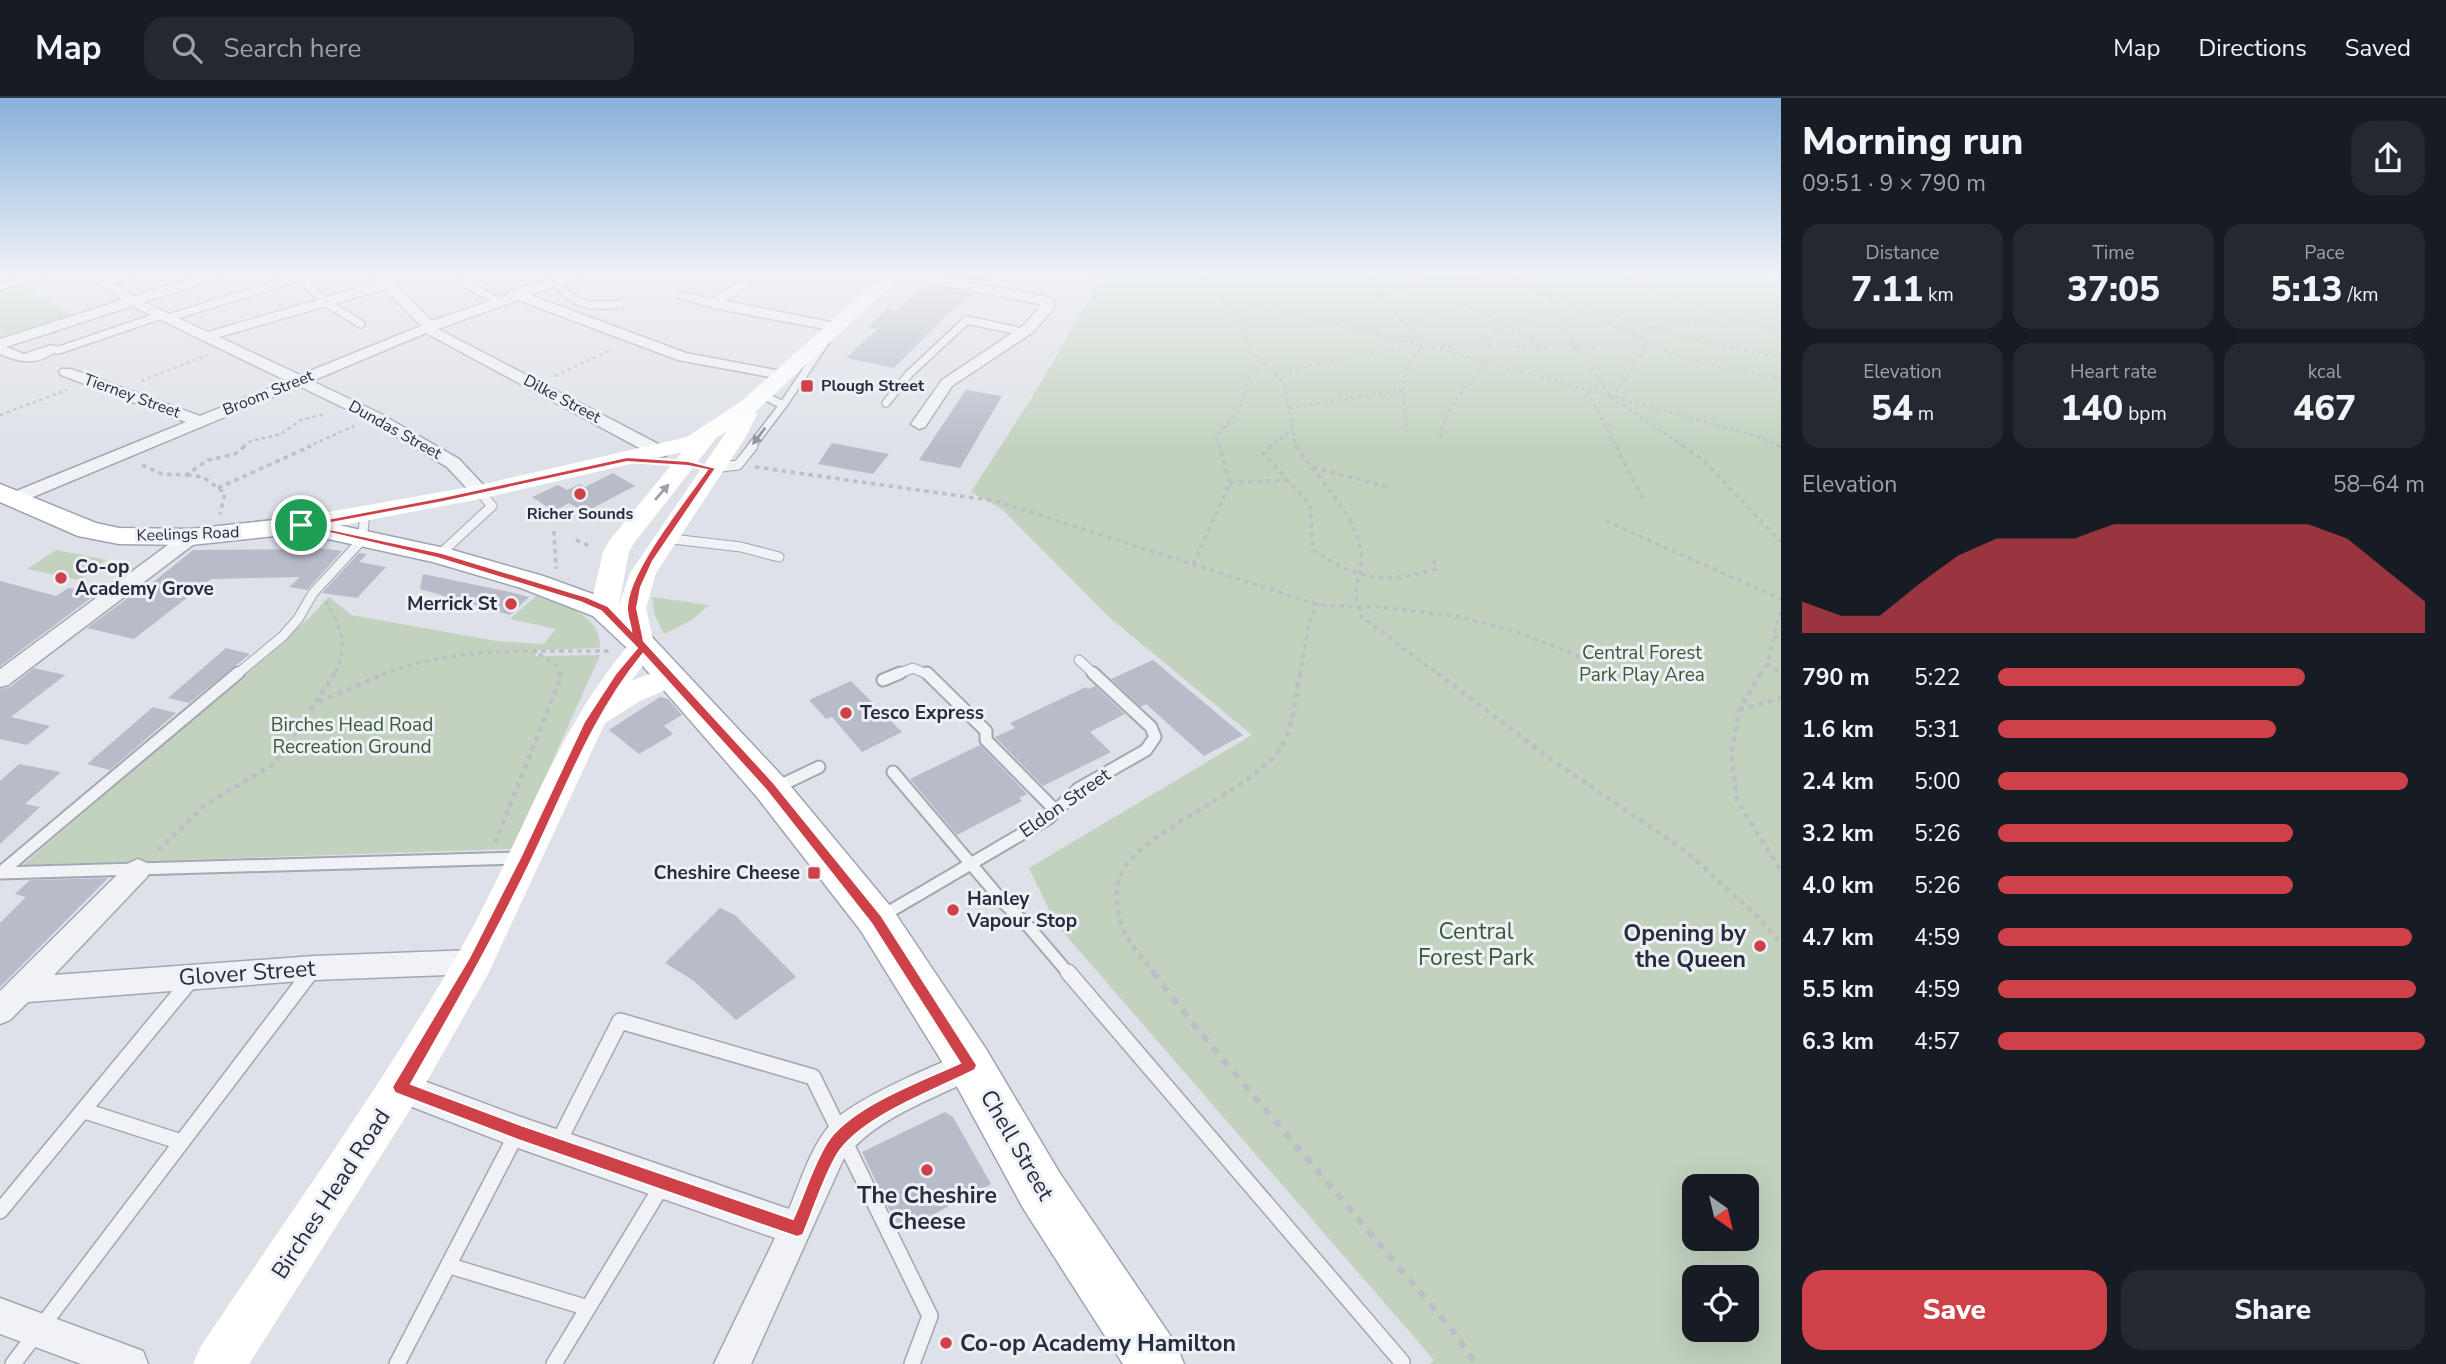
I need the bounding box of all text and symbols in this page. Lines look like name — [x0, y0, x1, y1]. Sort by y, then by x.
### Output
search box — [144, 17, 634, 80]
text: Map — [35, 26, 102, 71]
icon: search — [168, 29, 206, 67]
text: Search here — [224, 31, 361, 66]
text: Map — [2113, 32, 2160, 64]
text: Directions — [2198, 32, 2307, 64]
text: Saved — [2345, 32, 2411, 64]
text: Morning run — [1802, 116, 2023, 167]
button: share — [2351, 121, 2425, 195]
text: 09:51 · 9 × 790 m — [1802, 168, 1986, 199]
text: Distance — [1866, 240, 1939, 266]
text: Time — [2092, 240, 2135, 266]
text: Pace — [2304, 240, 2345, 266]
text: 7.11 — [1851, 266, 1923, 313]
text: 37:05 — [2067, 266, 2160, 313]
text: 5:13 — [2270, 266, 2343, 313]
text: km — [1923, 282, 1954, 308]
text: /km — [2343, 282, 2379, 308]
text: Elevation — [1863, 359, 1942, 385]
text: Heart rate — [2070, 359, 2157, 385]
text: kcal — [2308, 359, 2341, 385]
street label: Broom Street — [220, 365, 317, 421]
street label: Tierney Street — [81, 368, 184, 424]
street label: Dilke Street — [520, 369, 605, 429]
place label: Plough Street — [821, 375, 925, 397]
marker: Plough Street — [799, 378, 815, 394]
text: 54 — [1871, 385, 1913, 432]
text: 140 — [2060, 385, 2123, 432]
text: 467 — [2293, 385, 2356, 432]
street label: Dundas Street — [345, 395, 446, 465]
text: m — [1913, 401, 1934, 427]
text: bpm — [2123, 401, 2167, 427]
one-way arrow — [753, 427, 767, 445]
text: Elevation — [1802, 469, 1897, 500]
text: 58–64 m — [2333, 469, 2425, 500]
one-way arrow — [654, 484, 670, 501]
marker: Richer Sounds — [572, 486, 588, 502]
pin — [271, 495, 331, 555]
place label: Richer Sounds — [527, 503, 633, 525]
icon: arrive — [282, 506, 320, 544]
street label: Keelings Road — [136, 521, 240, 547]
place label: Co-op Academy Grove — [75, 554, 214, 602]
marker: Co-op Academy Grove — [53, 570, 69, 586]
place label: Merrick St — [407, 591, 498, 617]
marker: Merrick St — [503, 596, 519, 612]
park label: Central Forest Park Play Area — [1579, 640, 1705, 688]
text: 790 m — [1802, 662, 1870, 693]
text: 5:22 — [1914, 662, 1961, 693]
place label: Tesco Express — [860, 700, 984, 726]
marker: Tesco Express — [838, 705, 854, 721]
park label: Birches Head Road Recreation Ground — [271, 712, 433, 760]
text: 1.6 km — [1802, 714, 1874, 745]
text: 5:31 — [1914, 714, 1961, 745]
street label: Eldon Street — [1014, 762, 1116, 844]
text: 2.4 km — [1802, 766, 1874, 797]
text: 5:00 — [1914, 766, 1961, 797]
text: 3.2 km — [1802, 818, 1874, 849]
text: 5:26 — [1914, 818, 1961, 849]
place label: Cheshire Cheese — [654, 860, 800, 886]
marker: Cheshire Cheese — [806, 865, 822, 881]
text: 4.0 km — [1802, 870, 1874, 901]
text: 5:26 — [1914, 870, 1961, 901]
place label: Hanley Vapour Stop — [966, 886, 1077, 934]
marker: Hanley Vapour Stop — [945, 902, 961, 918]
park label: Central Forest Park — [1418, 916, 1535, 973]
place label: Opening by the Queen — [1623, 918, 1747, 975]
text: 4.7 km — [1802, 922, 1874, 953]
text: 4:59 — [1914, 922, 1961, 953]
marker: Opening by the Queen — [1752, 938, 1768, 954]
street label: Glover Street — [178, 953, 317, 993]
text: 5.5 km — [1802, 974, 1874, 1005]
text: 4:59 — [1914, 974, 1961, 1005]
text: 6.3 km — [1802, 1026, 1874, 1057]
text: 4:57 — [1914, 1026, 1961, 1057]
street label: Chell Street — [973, 1084, 1062, 1207]
street label: Birches Head Road — [264, 1103, 398, 1285]
marker: The Cheshire Cheese — [919, 1162, 935, 1178]
north arrow — [1682, 1174, 1759, 1251]
map controls — [1682, 1174, 1759, 1342]
place label: The Cheshire Cheese — [857, 1180, 997, 1237]
button: locate — [1682, 1265, 1759, 1342]
button: Save — [1802, 1270, 2107, 1350]
button: Share — [2121, 1270, 2425, 1350]
place label: Co-op Academy Hamilton — [960, 1328, 1236, 1359]
marker: Co-op Academy Hamilton — [938, 1335, 954, 1351]

